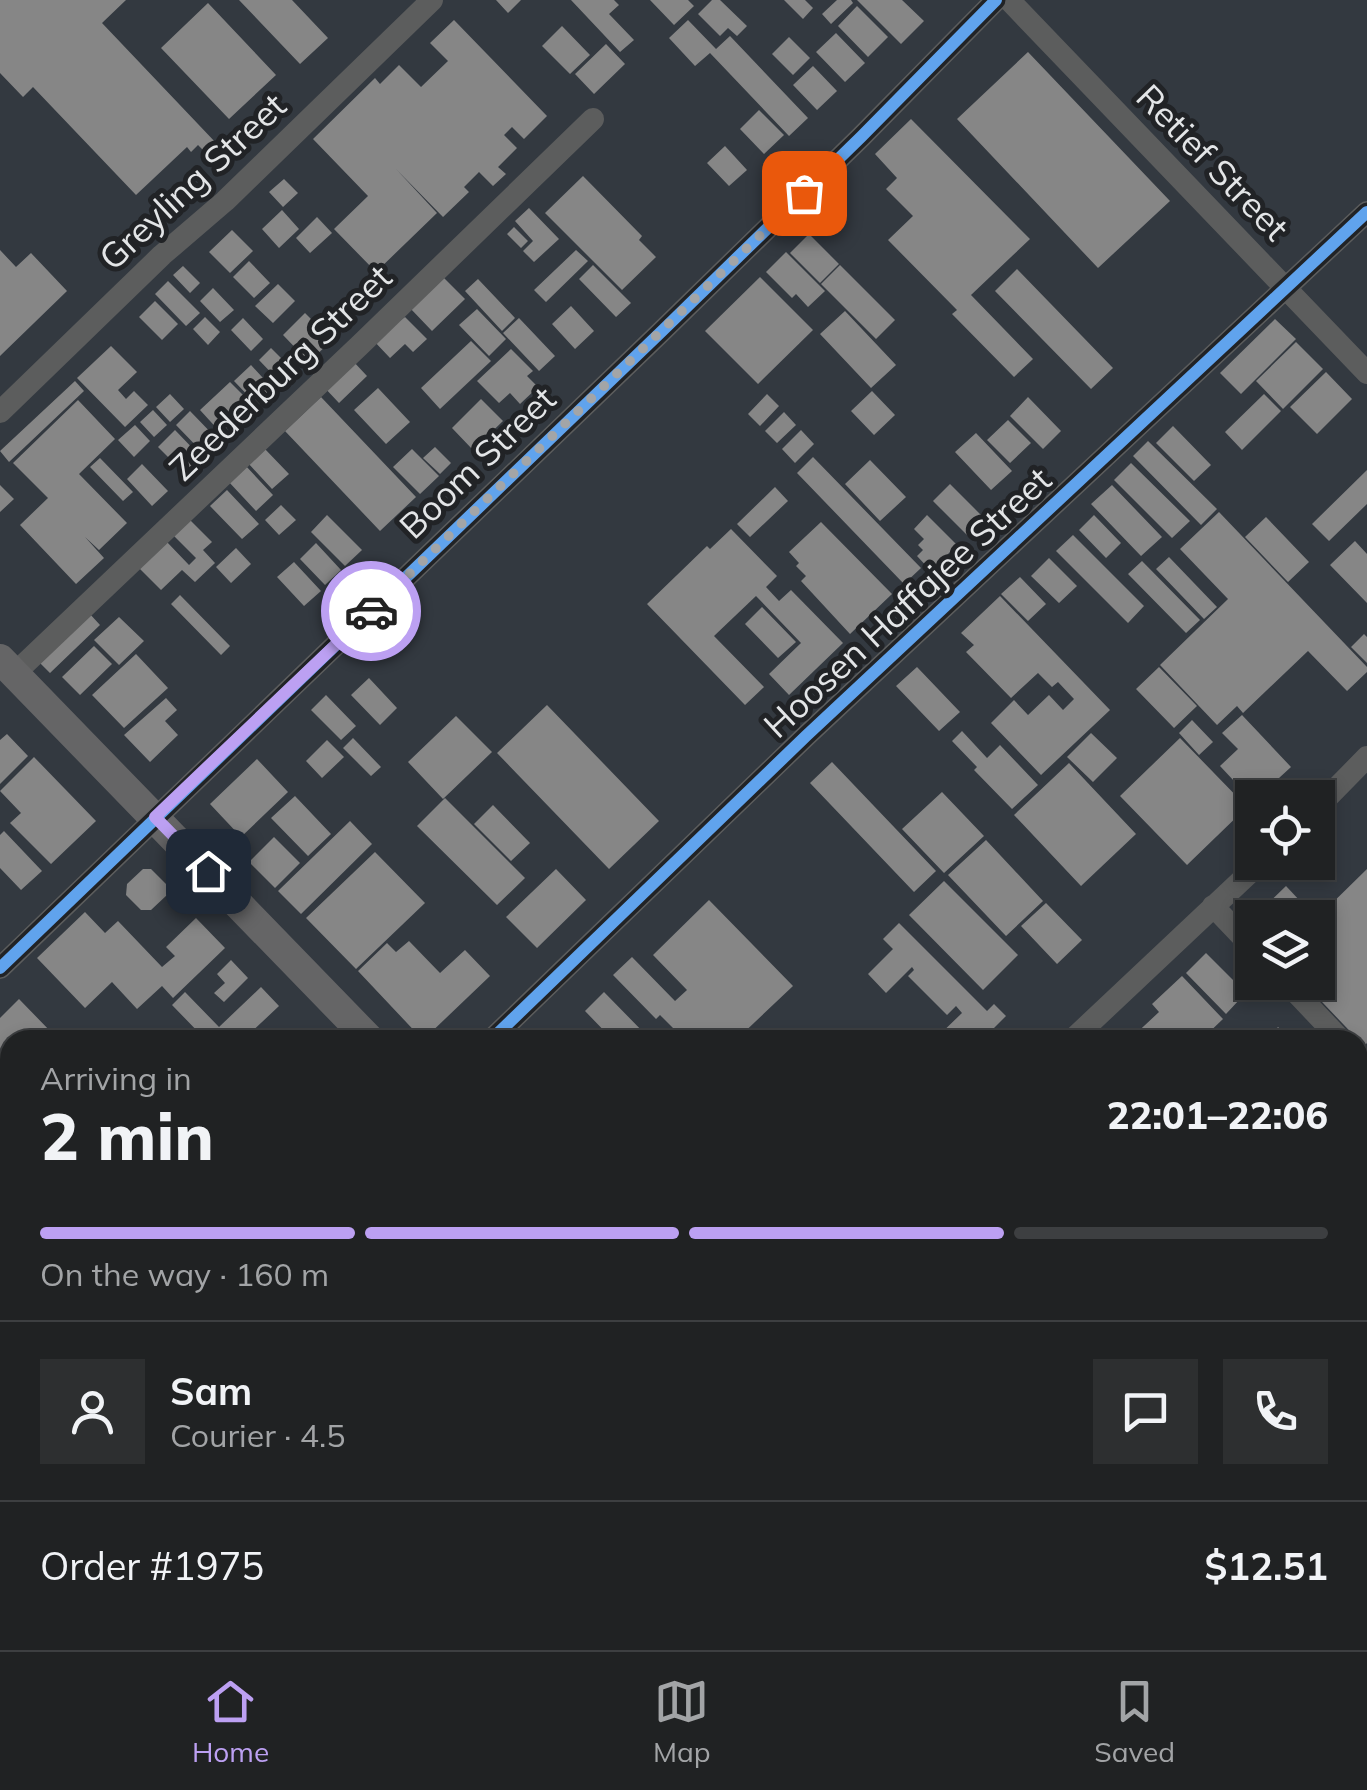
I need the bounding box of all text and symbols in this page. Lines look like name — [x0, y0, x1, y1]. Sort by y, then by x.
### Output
street label: Retief Street — [1128, 75, 1298, 249]
street label: Greyling Street — [89, 83, 295, 279]
pin — [762, 151, 847, 236]
icon: bag — [777, 166, 832, 221]
street label: Zeederburg Street — [160, 255, 400, 489]
street label: Boom Street — [390, 377, 564, 547]
street label: Hoosen Haffajee Street — [754, 457, 1060, 747]
courier — [321, 561, 421, 661]
icon: car — [344, 584, 399, 639]
map controls — [1235, 780, 1335, 1000]
button: locate — [1235, 780, 1335, 880]
pin — [166, 829, 251, 914]
icon: home — [181, 844, 236, 899]
button: layers — [1235, 900, 1335, 1000]
text: Arriving in — [40, 1058, 192, 1098]
text: 22:01–22:06 — [1107, 1091, 1328, 1139]
text: 2 min — [40, 1095, 214, 1176]
text: On the way · 160 m — [40, 1254, 329, 1294]
button: person — [40, 1359, 145, 1464]
button: chat — [1093, 1359, 1198, 1464]
button: phone — [1223, 1359, 1328, 1464]
text: Sam — [170, 1367, 252, 1415]
text: Courier · 4.5 — [170, 1415, 346, 1455]
text: Order #1975 — [40, 1542, 264, 1590]
text: $12.51 — [1205, 1542, 1328, 1590]
tab: Home — [192, 1674, 269, 1769]
tab: Map — [653, 1674, 711, 1769]
tab: Saved — [1094, 1674, 1175, 1769]

